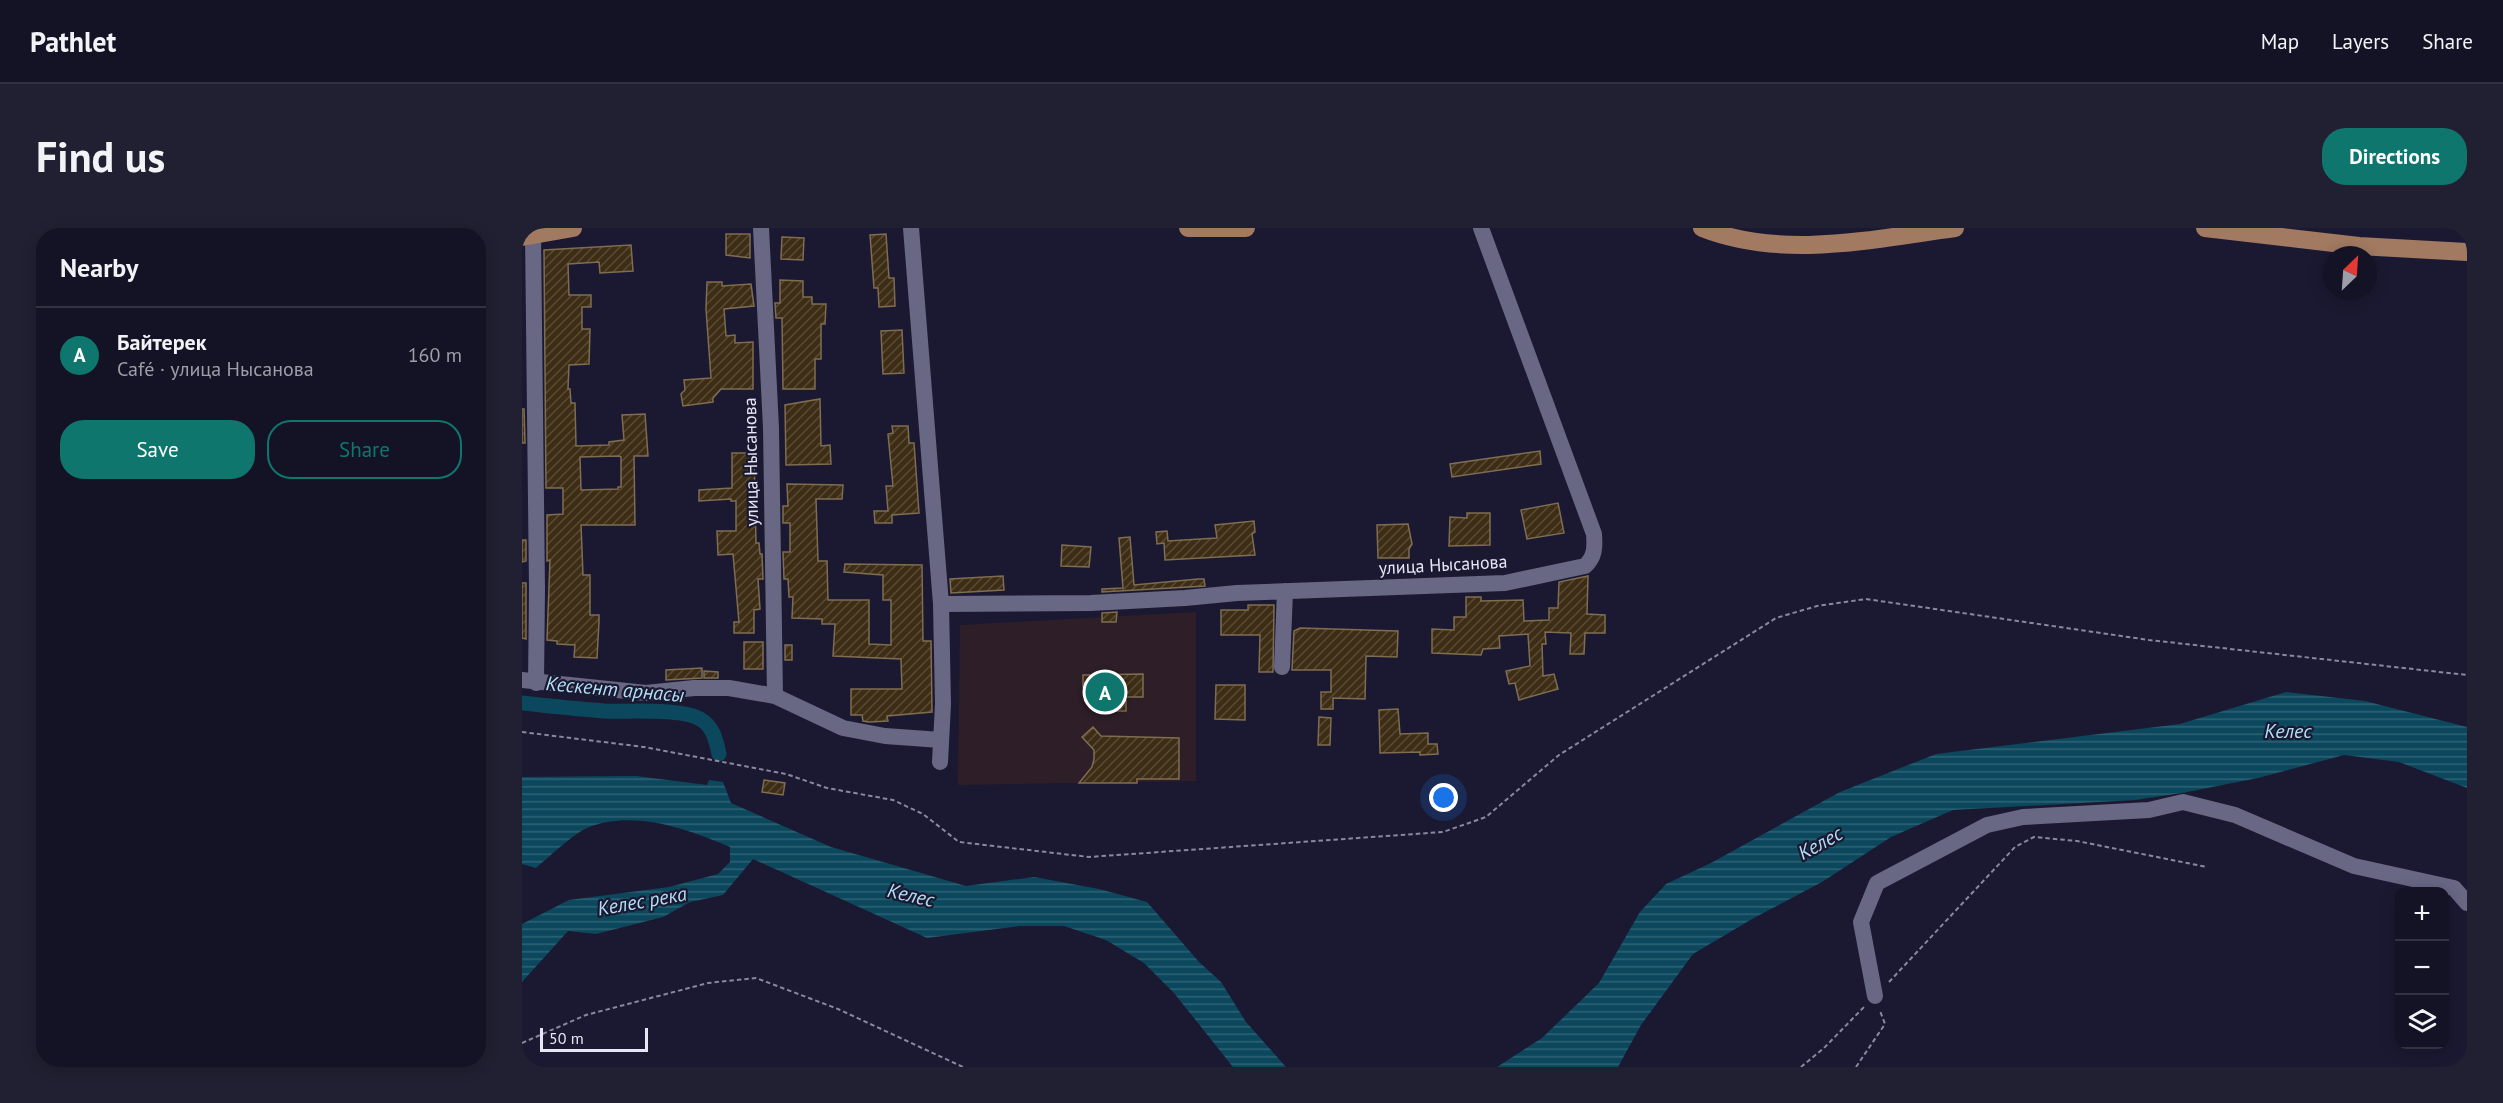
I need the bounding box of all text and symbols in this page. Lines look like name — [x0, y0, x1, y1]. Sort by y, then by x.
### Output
text: Pathlet — [30, 23, 116, 60]
text: Map — [2261, 28, 2299, 55]
text: Layers — [2332, 28, 2389, 55]
text: Share — [2422, 28, 2473, 55]
button: Directions — [2322, 128, 2467, 185]
text: Find us — [36, 129, 165, 184]
north arrow — [2323, 246, 2377, 300]
text: Nearby — [60, 251, 138, 284]
text: Байтерек — [117, 328, 206, 356]
text: A — [73, 342, 86, 368]
text: 160 m — [408, 342, 462, 368]
text: Café · улица Нысанова — [117, 356, 314, 382]
street label: улица Нысанова — [738, 397, 763, 527]
button: Save — [60, 420, 255, 479]
button: Share — [267, 420, 462, 479]
street label: улица Нысанова — [1378, 550, 1508, 579]
water label: Кескент арнасы — [545, 670, 686, 708]
pin: A — [1086, 670, 1124, 714]
water label: Келес — [2264, 718, 2312, 744]
your location — [1429, 783, 1458, 812]
water label: Келес — [1793, 820, 1848, 866]
water label: Келес — [885, 877, 938, 913]
water label: Келес река — [595, 880, 689, 922]
map controls — [2395, 887, 2449, 1049]
button: + — [2395, 887, 2449, 941]
button: − — [2395, 941, 2449, 995]
button: layers — [2395, 995, 2449, 1049]
scale bar — [540, 1025, 648, 1052]
text: 50 m — [549, 1028, 584, 1048]

